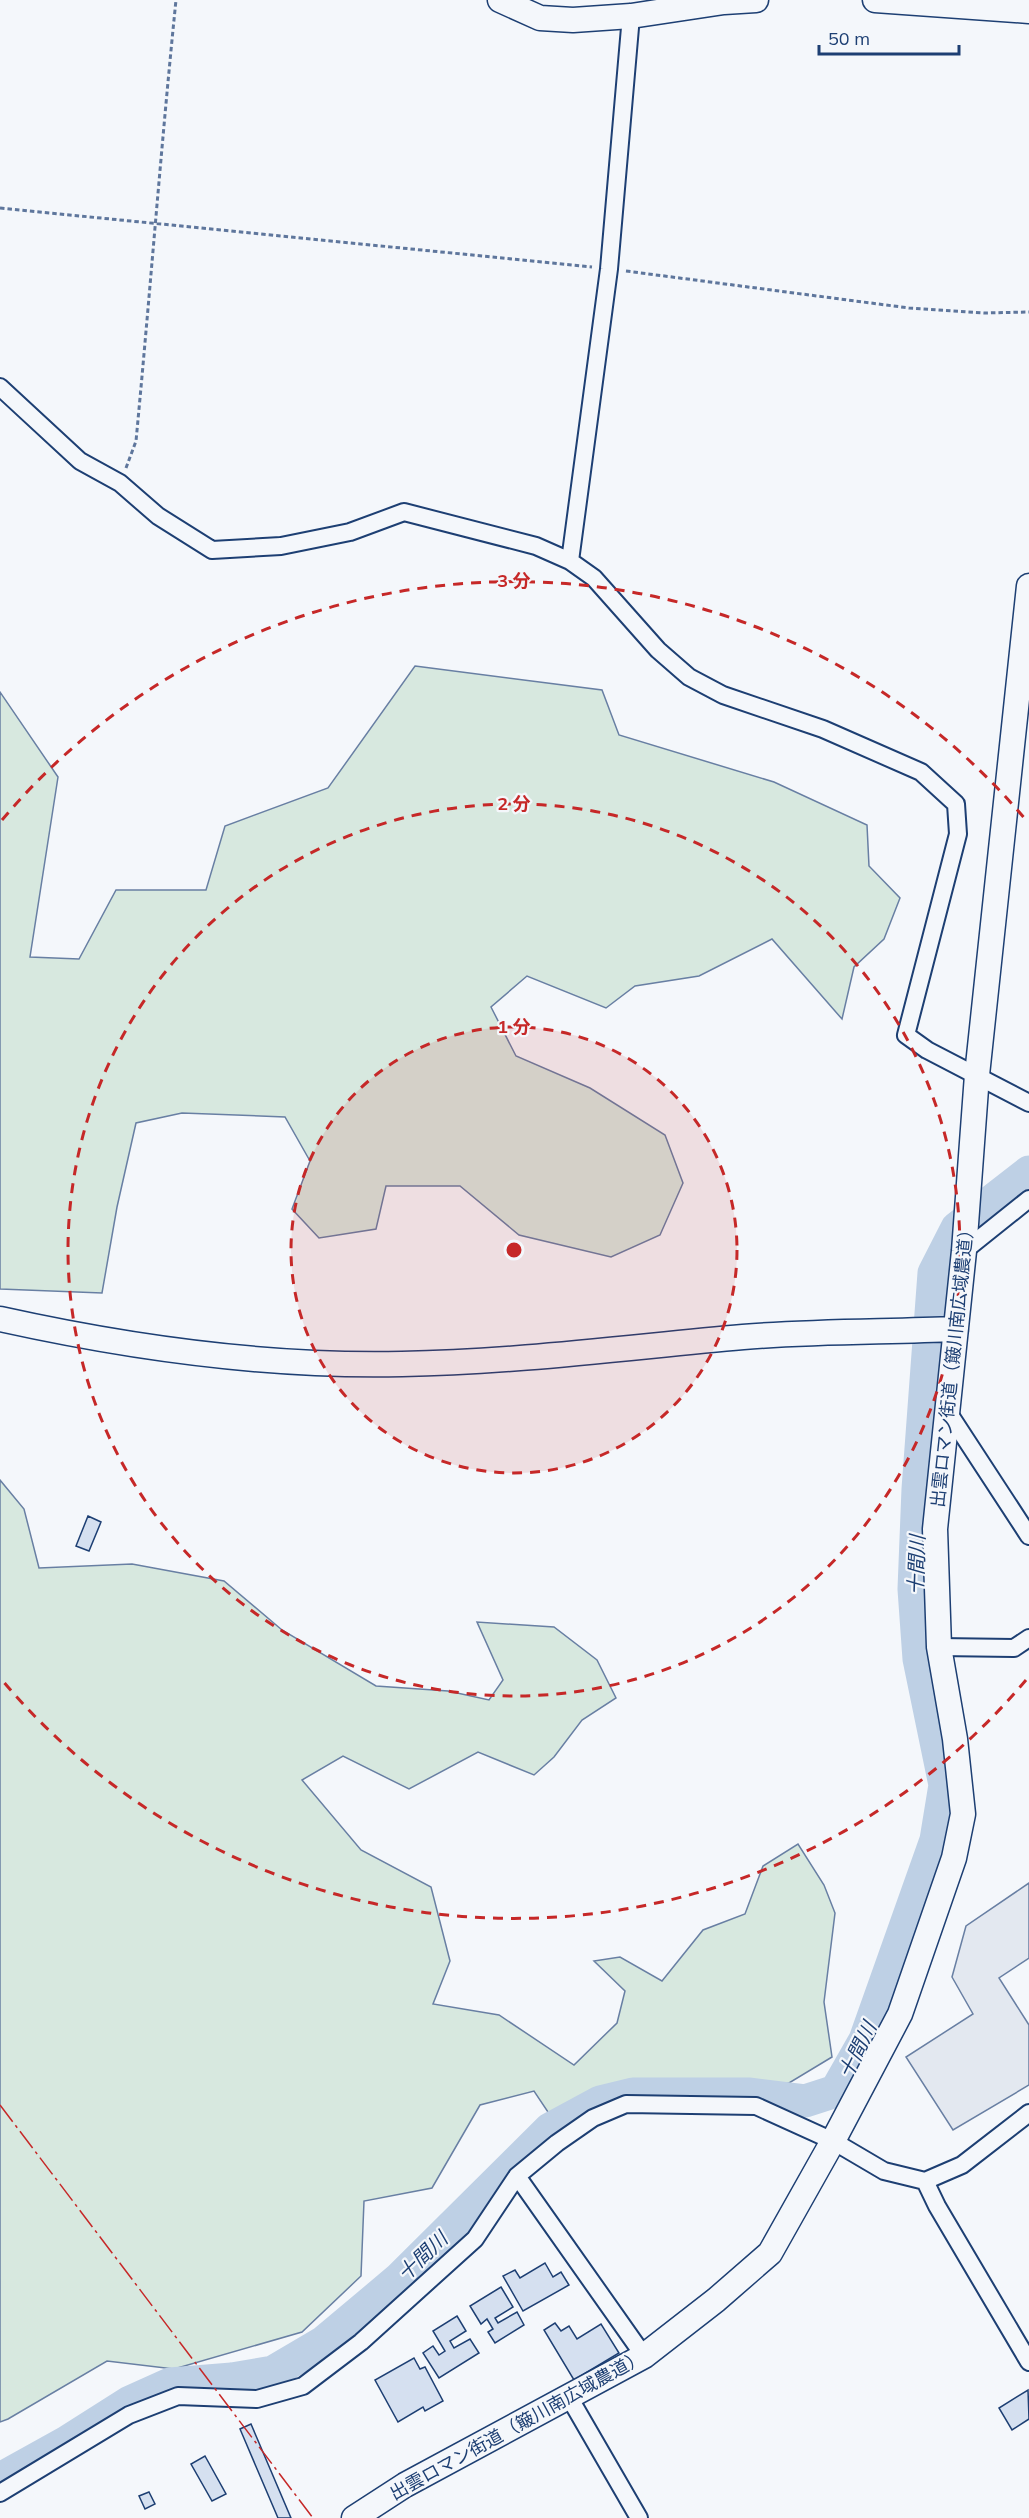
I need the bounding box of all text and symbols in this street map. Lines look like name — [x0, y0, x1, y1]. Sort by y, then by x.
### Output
scale bar — [819, 18, 958, 56]
text: 50 m — [828, 27, 870, 50]
text: 3 分 — [497, 569, 531, 592]
text: 2 分 — [497, 792, 531, 815]
text: 1 分 — [497, 1015, 531, 1038]
street label: 出雲ロマン街道（簸川南広域農道） — [926, 1220, 978, 1508]
centre of rings — [504, 1240, 524, 1260]
water label: 十間川 — [902, 1533, 930, 1595]
water label: 十間川 — [833, 2016, 882, 2082]
water label: 十間川 — [392, 2225, 454, 2286]
street label: 出雲ロマン街道（簸川南広域農道） — [385, 2345, 649, 2505]

